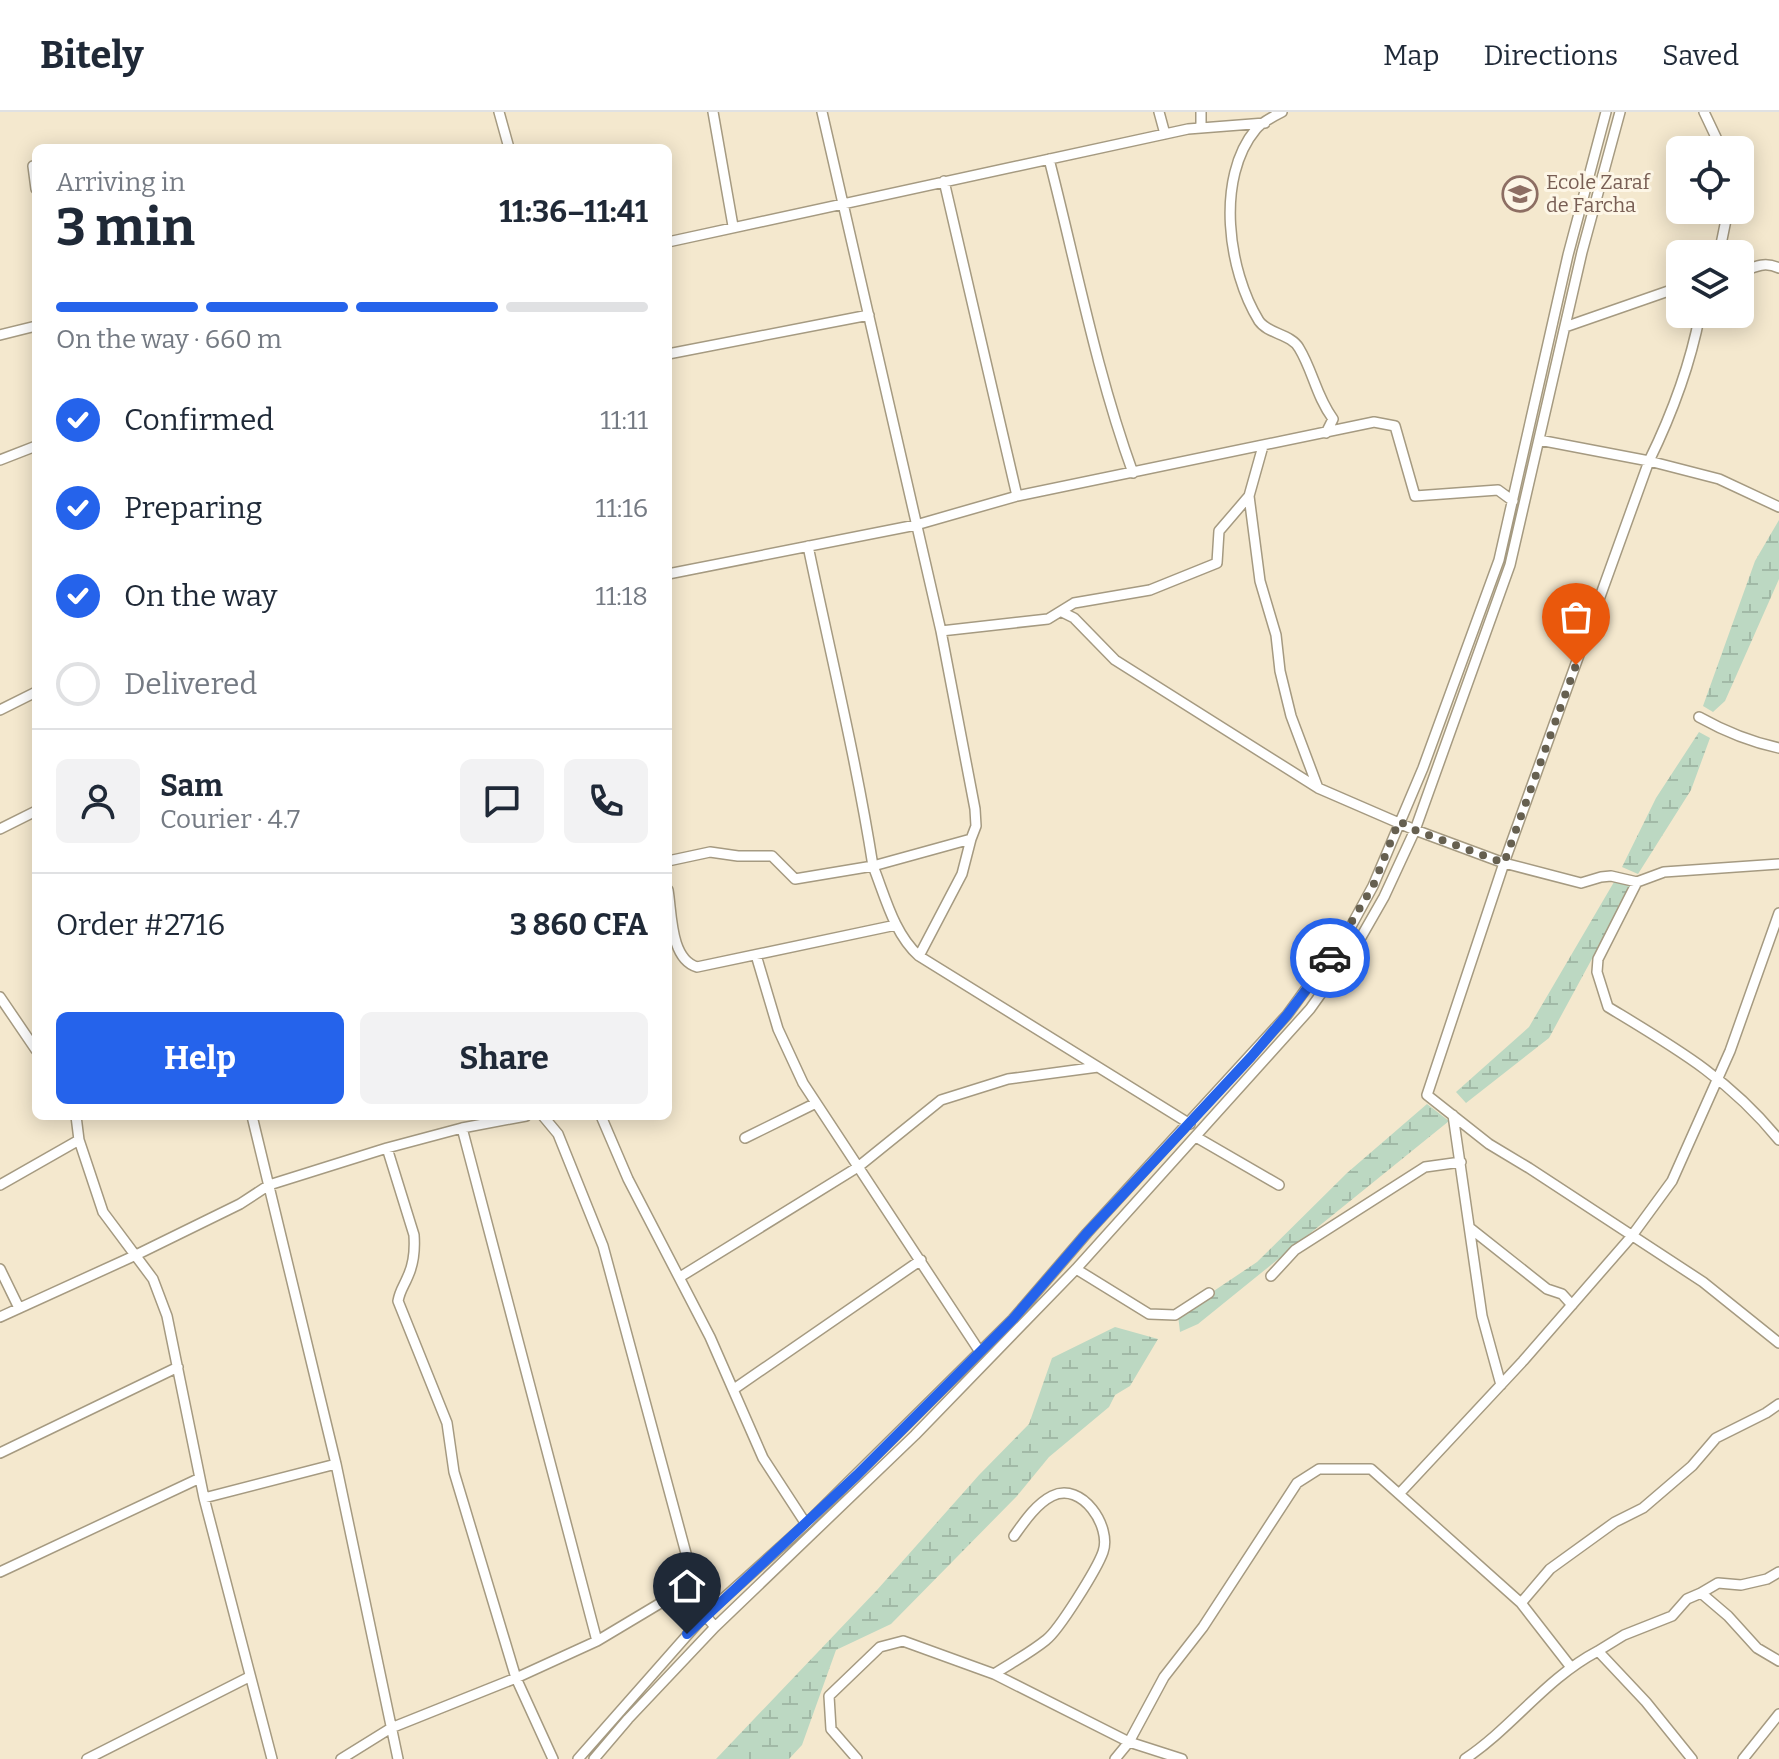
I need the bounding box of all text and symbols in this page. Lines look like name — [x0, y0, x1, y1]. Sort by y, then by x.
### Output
text: Bitely — [40, 32, 144, 78]
text: Map — [1383, 39, 1439, 72]
text: Directions — [1483, 39, 1618, 72]
text: Saved — [1662, 39, 1739, 72]
map controls — [1666, 136, 1754, 328]
button: locate — [1666, 136, 1754, 224]
text: Arriving in — [56, 167, 185, 198]
place label: Ecole Zaraf de Farcha — [1546, 170, 1652, 217]
school or university icon: Ecole Zaraf de Farcha — [1501, 175, 1539, 213]
text: 11:36–11:41 — [499, 194, 648, 230]
text: 3 min — [56, 196, 195, 259]
button: layers — [1666, 240, 1754, 328]
text: On the way · 660 m — [56, 324, 282, 355]
icon: check — [56, 398, 100, 442]
text: Confirmed — [124, 402, 274, 438]
text: 11:11 — [600, 405, 648, 436]
icon: check — [56, 486, 100, 530]
text: Preparing — [124, 490, 262, 526]
text: 11:16 — [596, 493, 648, 524]
icon: check — [56, 574, 100, 618]
text: On the way — [124, 578, 277, 614]
text: 11:18 — [595, 581, 648, 612]
pin — [1542, 583, 1610, 665]
icon: bag — [1554, 595, 1598, 639]
text: Delivered — [124, 666, 257, 702]
button: person — [56, 759, 140, 843]
button: chat — [460, 759, 544, 843]
button: phone — [564, 759, 648, 843]
text: Sam — [160, 768, 223, 804]
text: Courier · 4.7 — [160, 804, 300, 835]
text: Order #2716 — [56, 907, 225, 943]
text: 3 860 CFA — [510, 907, 648, 943]
courier — [1290, 918, 1370, 998]
icon: car — [1308, 936, 1352, 980]
button: Help — [56, 1012, 344, 1104]
button: Share — [360, 1012, 648, 1104]
pin — [653, 1552, 721, 1634]
icon: home — [665, 1564, 709, 1608]

